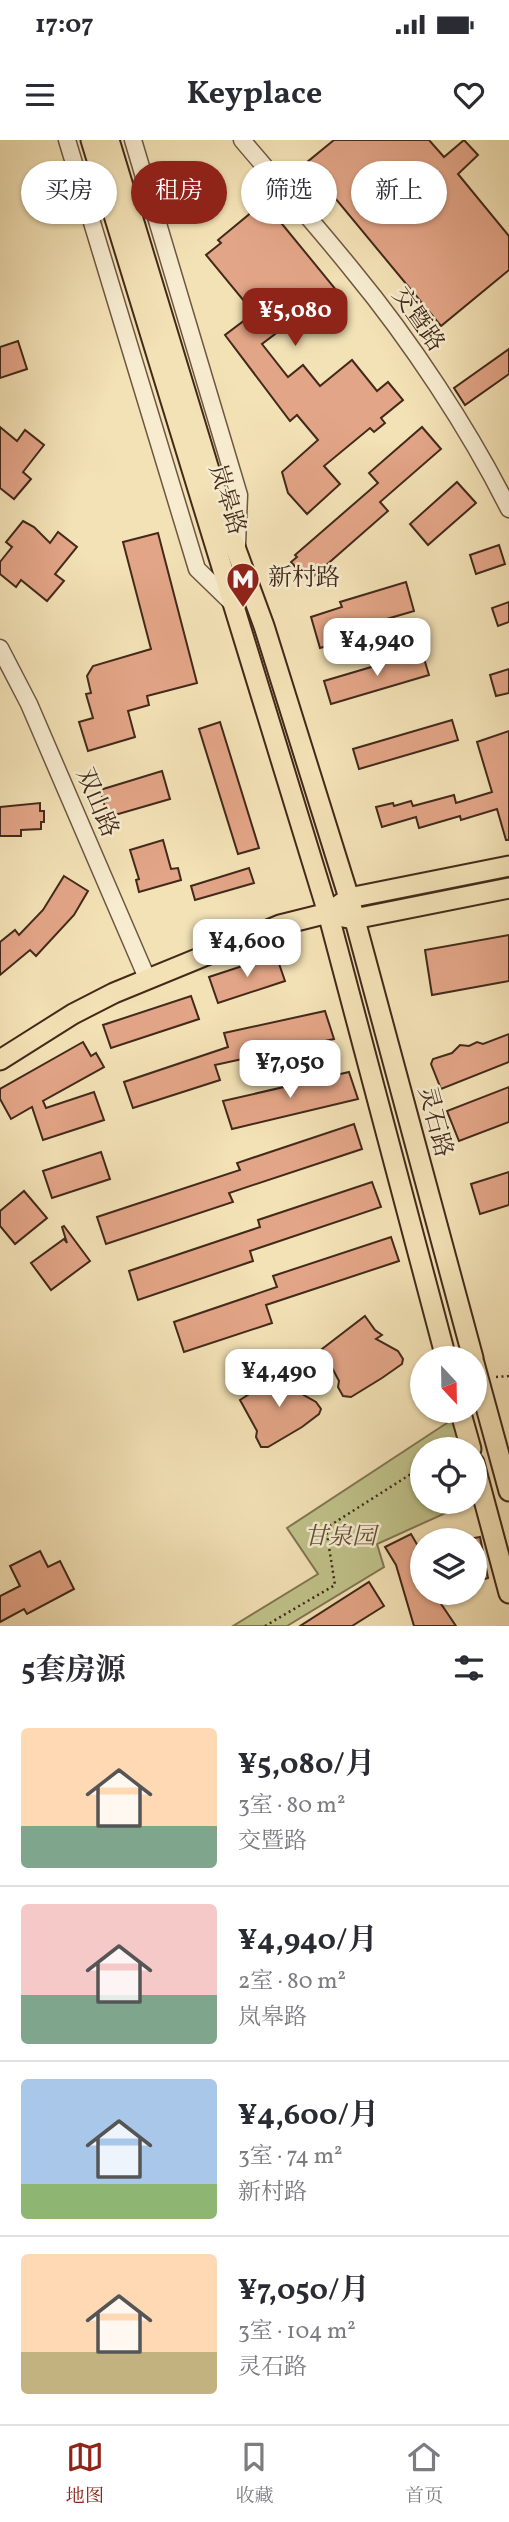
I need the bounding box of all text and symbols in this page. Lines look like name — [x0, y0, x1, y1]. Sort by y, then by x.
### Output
text: 17:07 — [35, 7, 94, 43]
text: Keyplace — [187, 73, 322, 117]
icon: menu — [21, 76, 59, 114]
icon: heart — [450, 76, 488, 114]
chip: 买房 — [21, 161, 117, 224]
chip: 租房 — [131, 161, 227, 224]
chip: 筛选 — [241, 161, 337, 224]
chip: 新上 — [351, 161, 447, 224]
street label: 交暨路 — [382, 281, 452, 359]
pin: ¥5,080 — [238, 288, 352, 348]
text: ¥5,080 — [258, 295, 332, 327]
street label: 岚皋路 — [199, 461, 253, 539]
metro station icon: 新村路 — [224, 560, 262, 609]
place label: 新村路 — [268, 562, 340, 596]
pin: ¥4,940 — [320, 618, 434, 678]
text: ¥4,940 — [339, 625, 415, 657]
street label: 双山路 — [66, 763, 126, 843]
pin: ¥4,600 — [190, 920, 304, 979]
text: ¥4,600 — [209, 926, 285, 958]
pin: ¥7,050 — [233, 1040, 347, 1100]
text: ¥7,050 — [256, 1047, 324, 1079]
street label: 灵石路 — [408, 1083, 460, 1161]
north arrow — [410, 1346, 486, 1423]
map controls — [410, 1346, 487, 1605]
pin: ¥4,490 — [222, 1350, 336, 1409]
text: ¥4,490 — [241, 1356, 317, 1388]
button: locate — [410, 1437, 487, 1514]
park label: 甘泉园 — [304, 1521, 380, 1555]
button: layers — [410, 1528, 487, 1605]
icon: filters — [450, 1649, 488, 1687]
text: 5套房源 — [21, 1650, 125, 1692]
text: ¥5,080/月 — [238, 1744, 375, 1786]
icon: home — [77, 1756, 161, 1840]
text: 3室 · 80 m² — [238, 1790, 345, 1822]
text: 交暨路 — [238, 1826, 307, 1858]
text: ¥4,940/月 — [238, 1920, 377, 1962]
icon: home — [77, 1932, 161, 2016]
text: 2室 · 80 m² — [238, 1966, 346, 1998]
text: 岚皋路 — [238, 2002, 307, 2034]
text: ¥4,600/月 — [238, 2095, 379, 2137]
icon: home — [77, 2107, 161, 2191]
text: 3室 · 74 m² — [238, 2141, 343, 2173]
text: 新村路 — [238, 2177, 307, 2209]
text: ¥7,050/月 — [238, 2270, 369, 2312]
icon: home — [77, 2282, 161, 2366]
text: 3室 · 104 m² — [238, 2316, 356, 2348]
text: 灵石路 — [238, 2352, 307, 2384]
tab: 地图 — [66, 2438, 104, 2510]
tab: 收藏 — [235, 2438, 273, 2510]
tab: 首页 — [405, 2438, 443, 2510]

